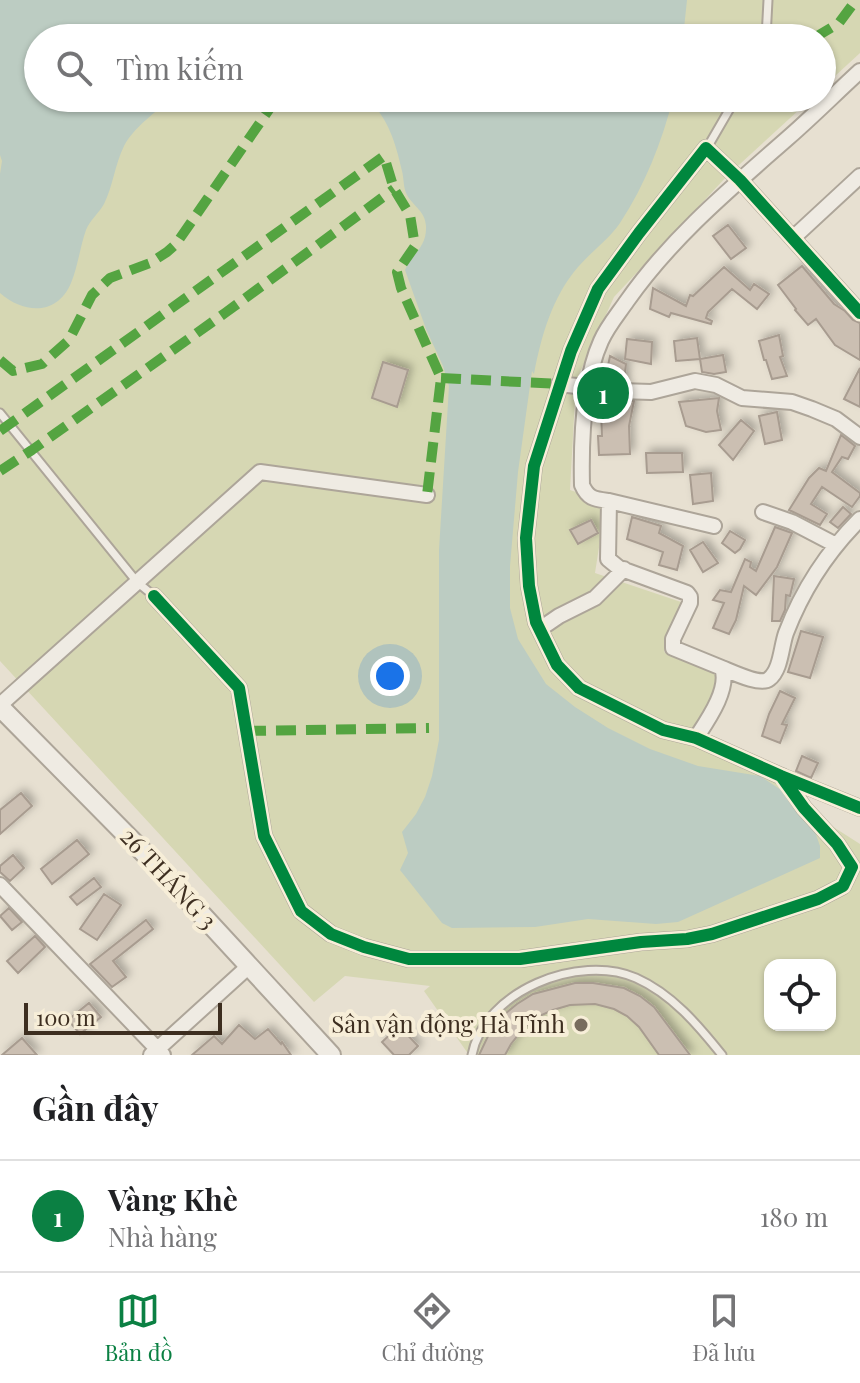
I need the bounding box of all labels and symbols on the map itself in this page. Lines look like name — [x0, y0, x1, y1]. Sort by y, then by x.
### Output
pin: 1 — [577, 363, 629, 423]
your location — [370, 656, 410, 696]
street label: 26 THÁNG 3 — [114, 820, 225, 935]
scale bar — [24, 999, 222, 1035]
place label: Sân vận động Hà Tĩnh — [331, 1007, 565, 1039]
marker: Sân vận động Hà Tĩnh — [572, 1016, 590, 1034]

